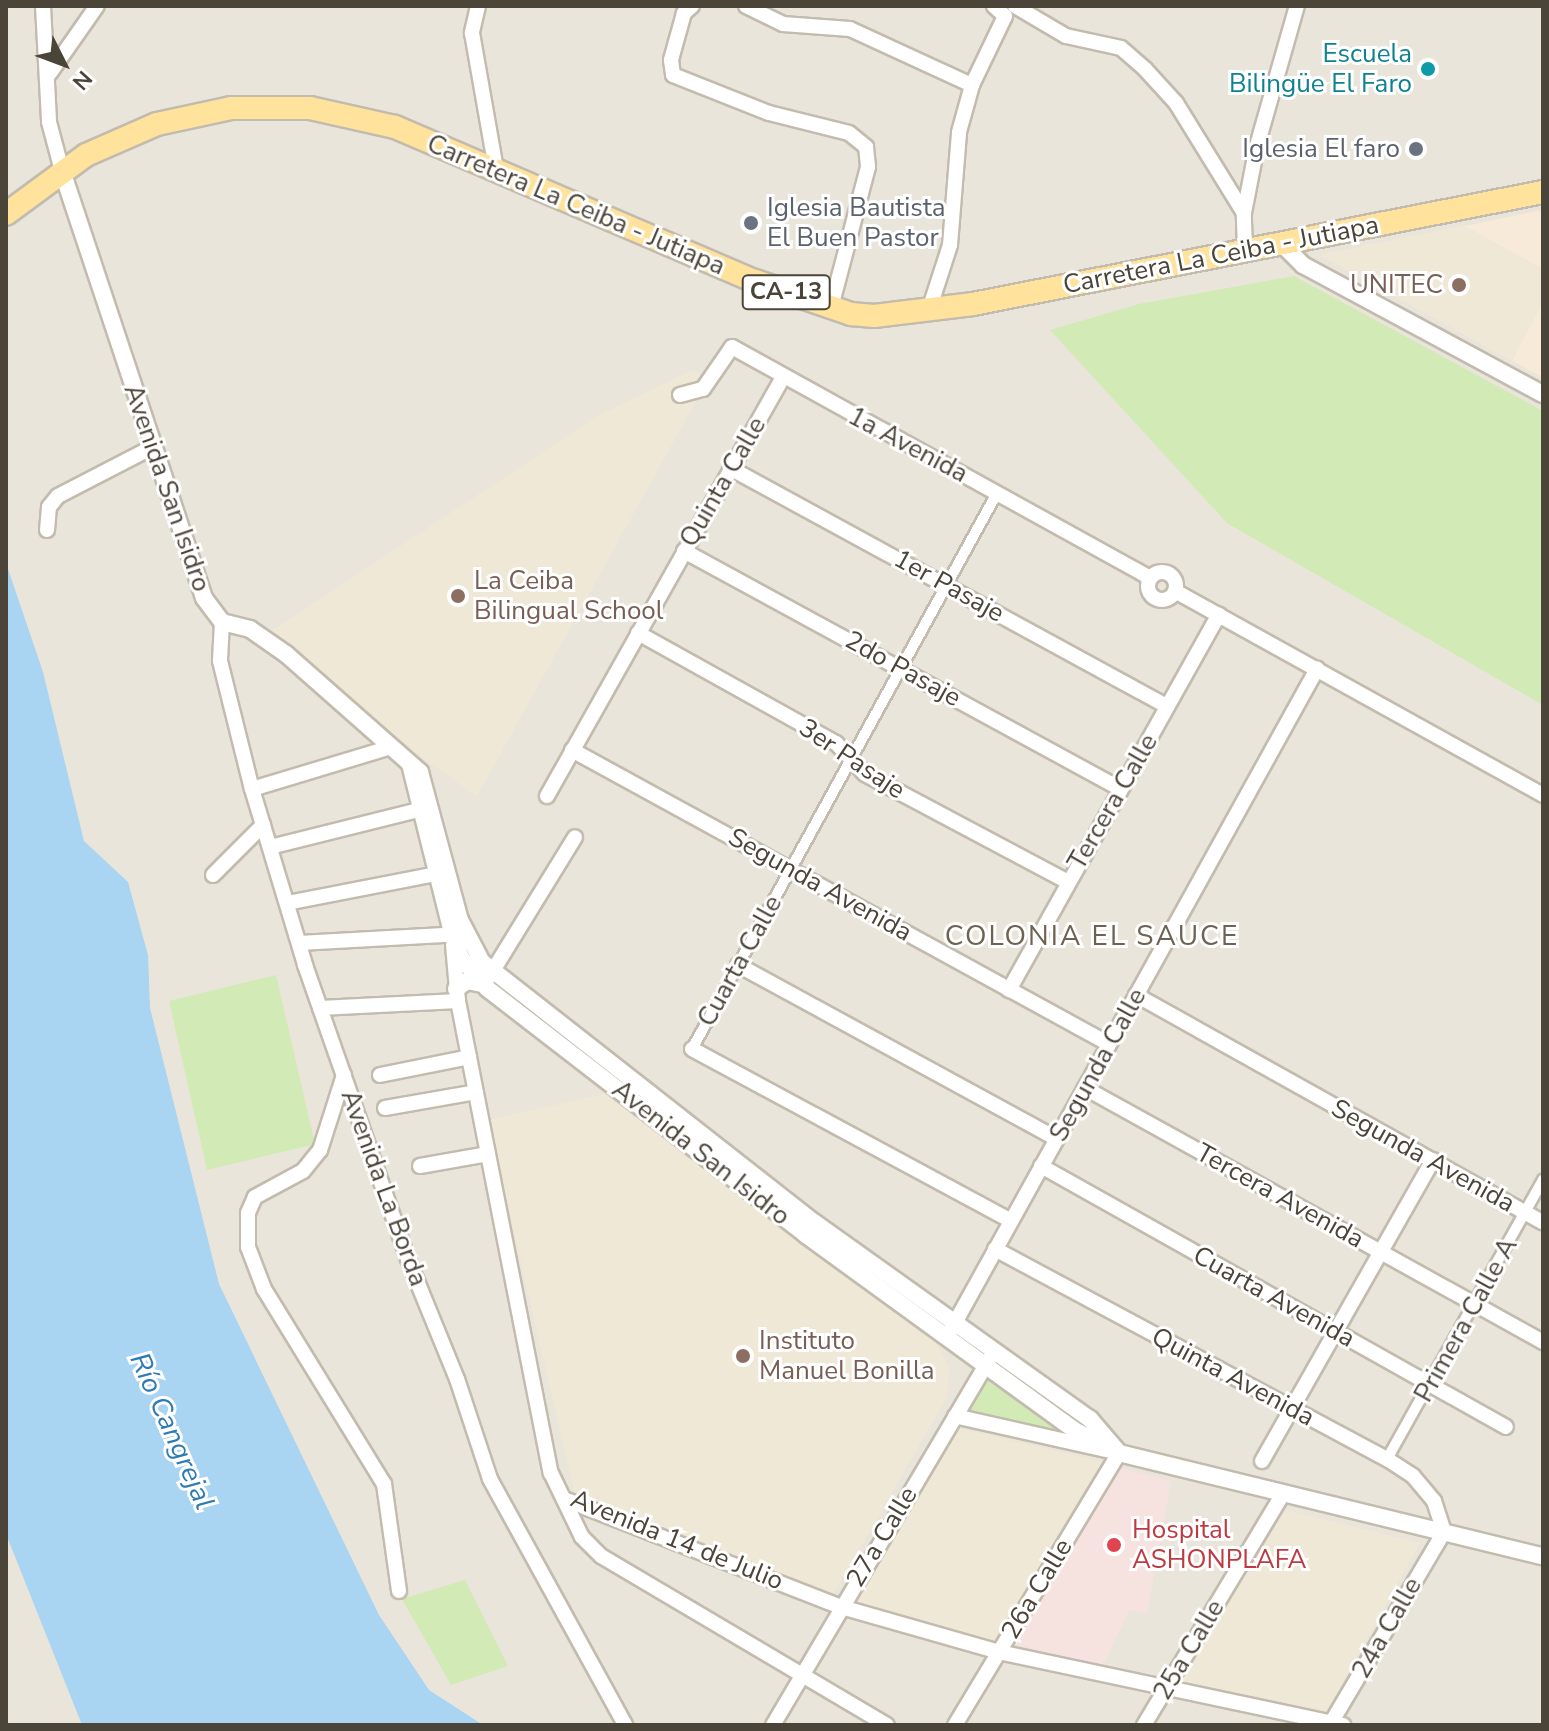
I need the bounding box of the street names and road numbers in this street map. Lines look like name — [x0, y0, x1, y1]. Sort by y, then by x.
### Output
street label: Carretera La Ceiba - Jutiapa — [422, 128, 730, 282]
street label: Carretera La Ceiba - Jutiapa — [1061, 209, 1381, 301]
road number: CA-13 — [740, 272, 832, 312]
street label: Avenida San Isidro — [117, 380, 217, 596]
street label: 1a Avenida — [843, 400, 973, 490]
street label: Quinta Calle — [673, 411, 773, 553]
street label: 1er Pasaje — [888, 543, 1010, 629]
street label: 2do Pasaje — [840, 624, 966, 714]
street label: 3er Pasaje — [793, 712, 911, 806]
street label: Tercera Calle — [1062, 728, 1164, 876]
street label: Segunda Avenida — [723, 822, 917, 948]
street label: Cuarta Calle — [691, 890, 789, 1032]
street label: Segunda Calle — [1043, 983, 1153, 1147]
street label: Avenida San Isidro — [606, 1074, 796, 1232]
street label: Avenida La Borda — [334, 1086, 434, 1290]
street label: Segunda Avenida — [1326, 1093, 1520, 1219]
street label: Tercera Avenida — [1191, 1137, 1369, 1255]
street label: Primera Calle A — [1408, 1232, 1524, 1408]
street label: Cuarta Avenida — [1188, 1240, 1360, 1354]
street label: Quinta Avenida — [1146, 1321, 1320, 1433]
street label: 27a Calle — [840, 1481, 924, 1593]
street label: Avenida 14 de Julio — [566, 1483, 788, 1597]
street label: 26a Calle — [995, 1533, 1079, 1645]
street label: 24a Calle — [1346, 1572, 1428, 1684]
street label: 25a Calle — [1147, 1594, 1231, 1706]

